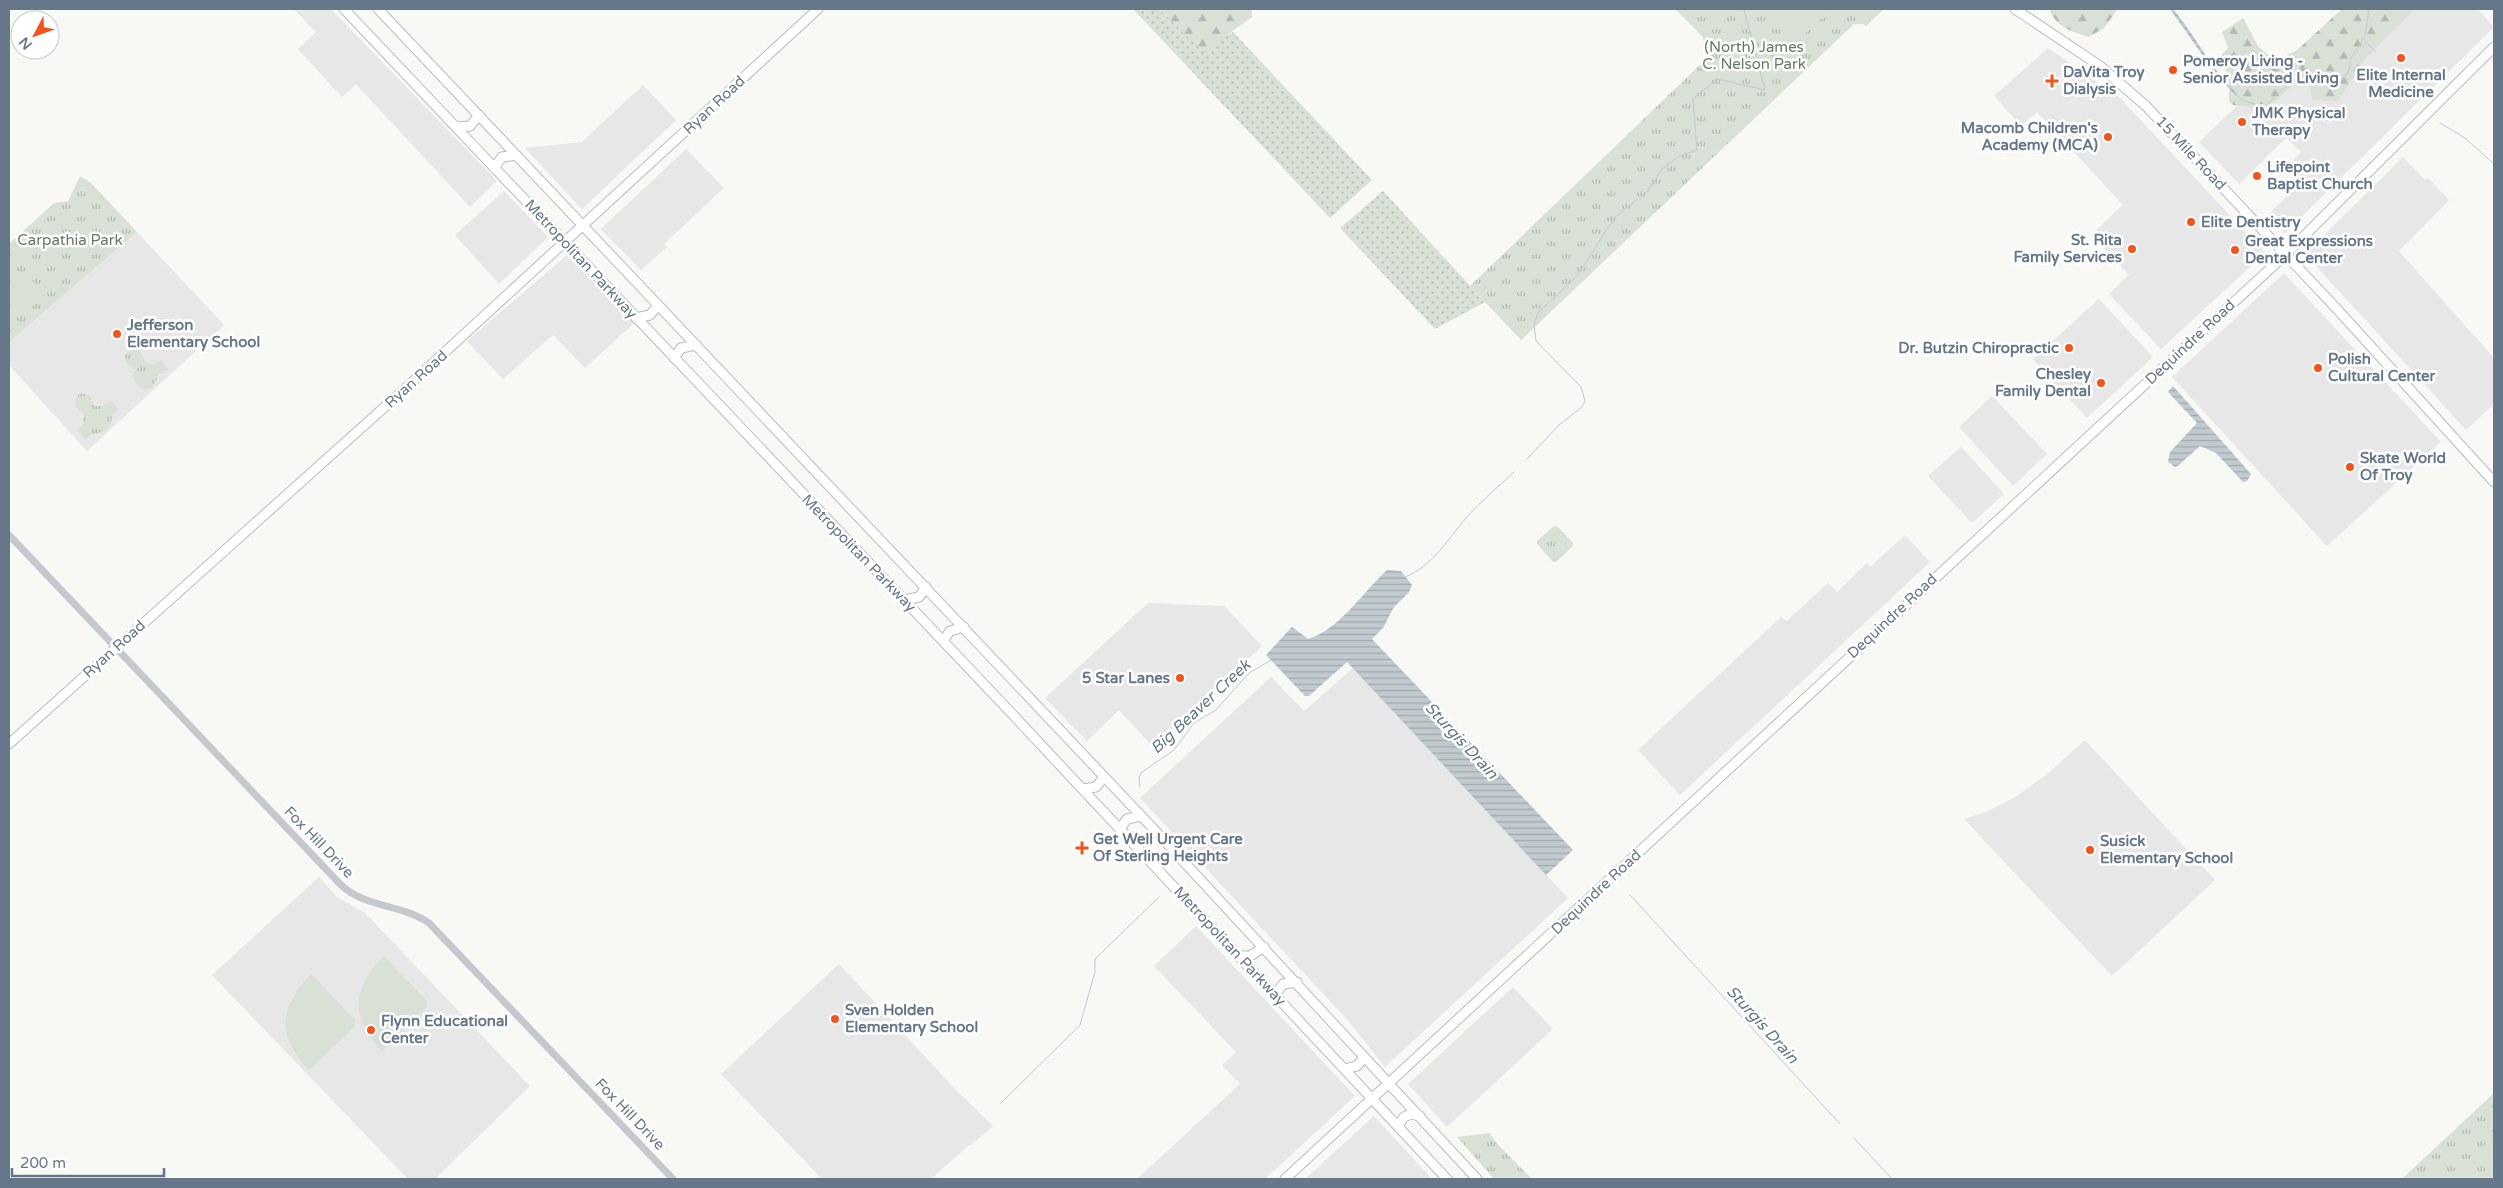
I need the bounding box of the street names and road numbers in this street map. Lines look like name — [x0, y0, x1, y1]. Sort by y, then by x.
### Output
street label: Ryan Road — [679, 72, 749, 138]
street label: 15 Mile Road — [2152, 112, 2230, 194]
street label: Metropolitan Parkway — [521, 196, 641, 322]
street label: Dequindre Road — [2141, 296, 2239, 388]
street label: Ryan Road — [381, 346, 451, 412]
street label: Metropolitan Parkway — [798, 490, 920, 616]
street label: Dequindre Road — [1843, 570, 1941, 662]
street label: Ryan Road — [79, 616, 149, 682]
street label: Fox Hill Drive — [280, 802, 358, 882]
street label: Dequindre Road — [1547, 846, 1645, 938]
street label: Metropolitan Parkway — [1170, 883, 1290, 1009]
street label: Fox Hill Drive — [591, 1074, 669, 1154]

